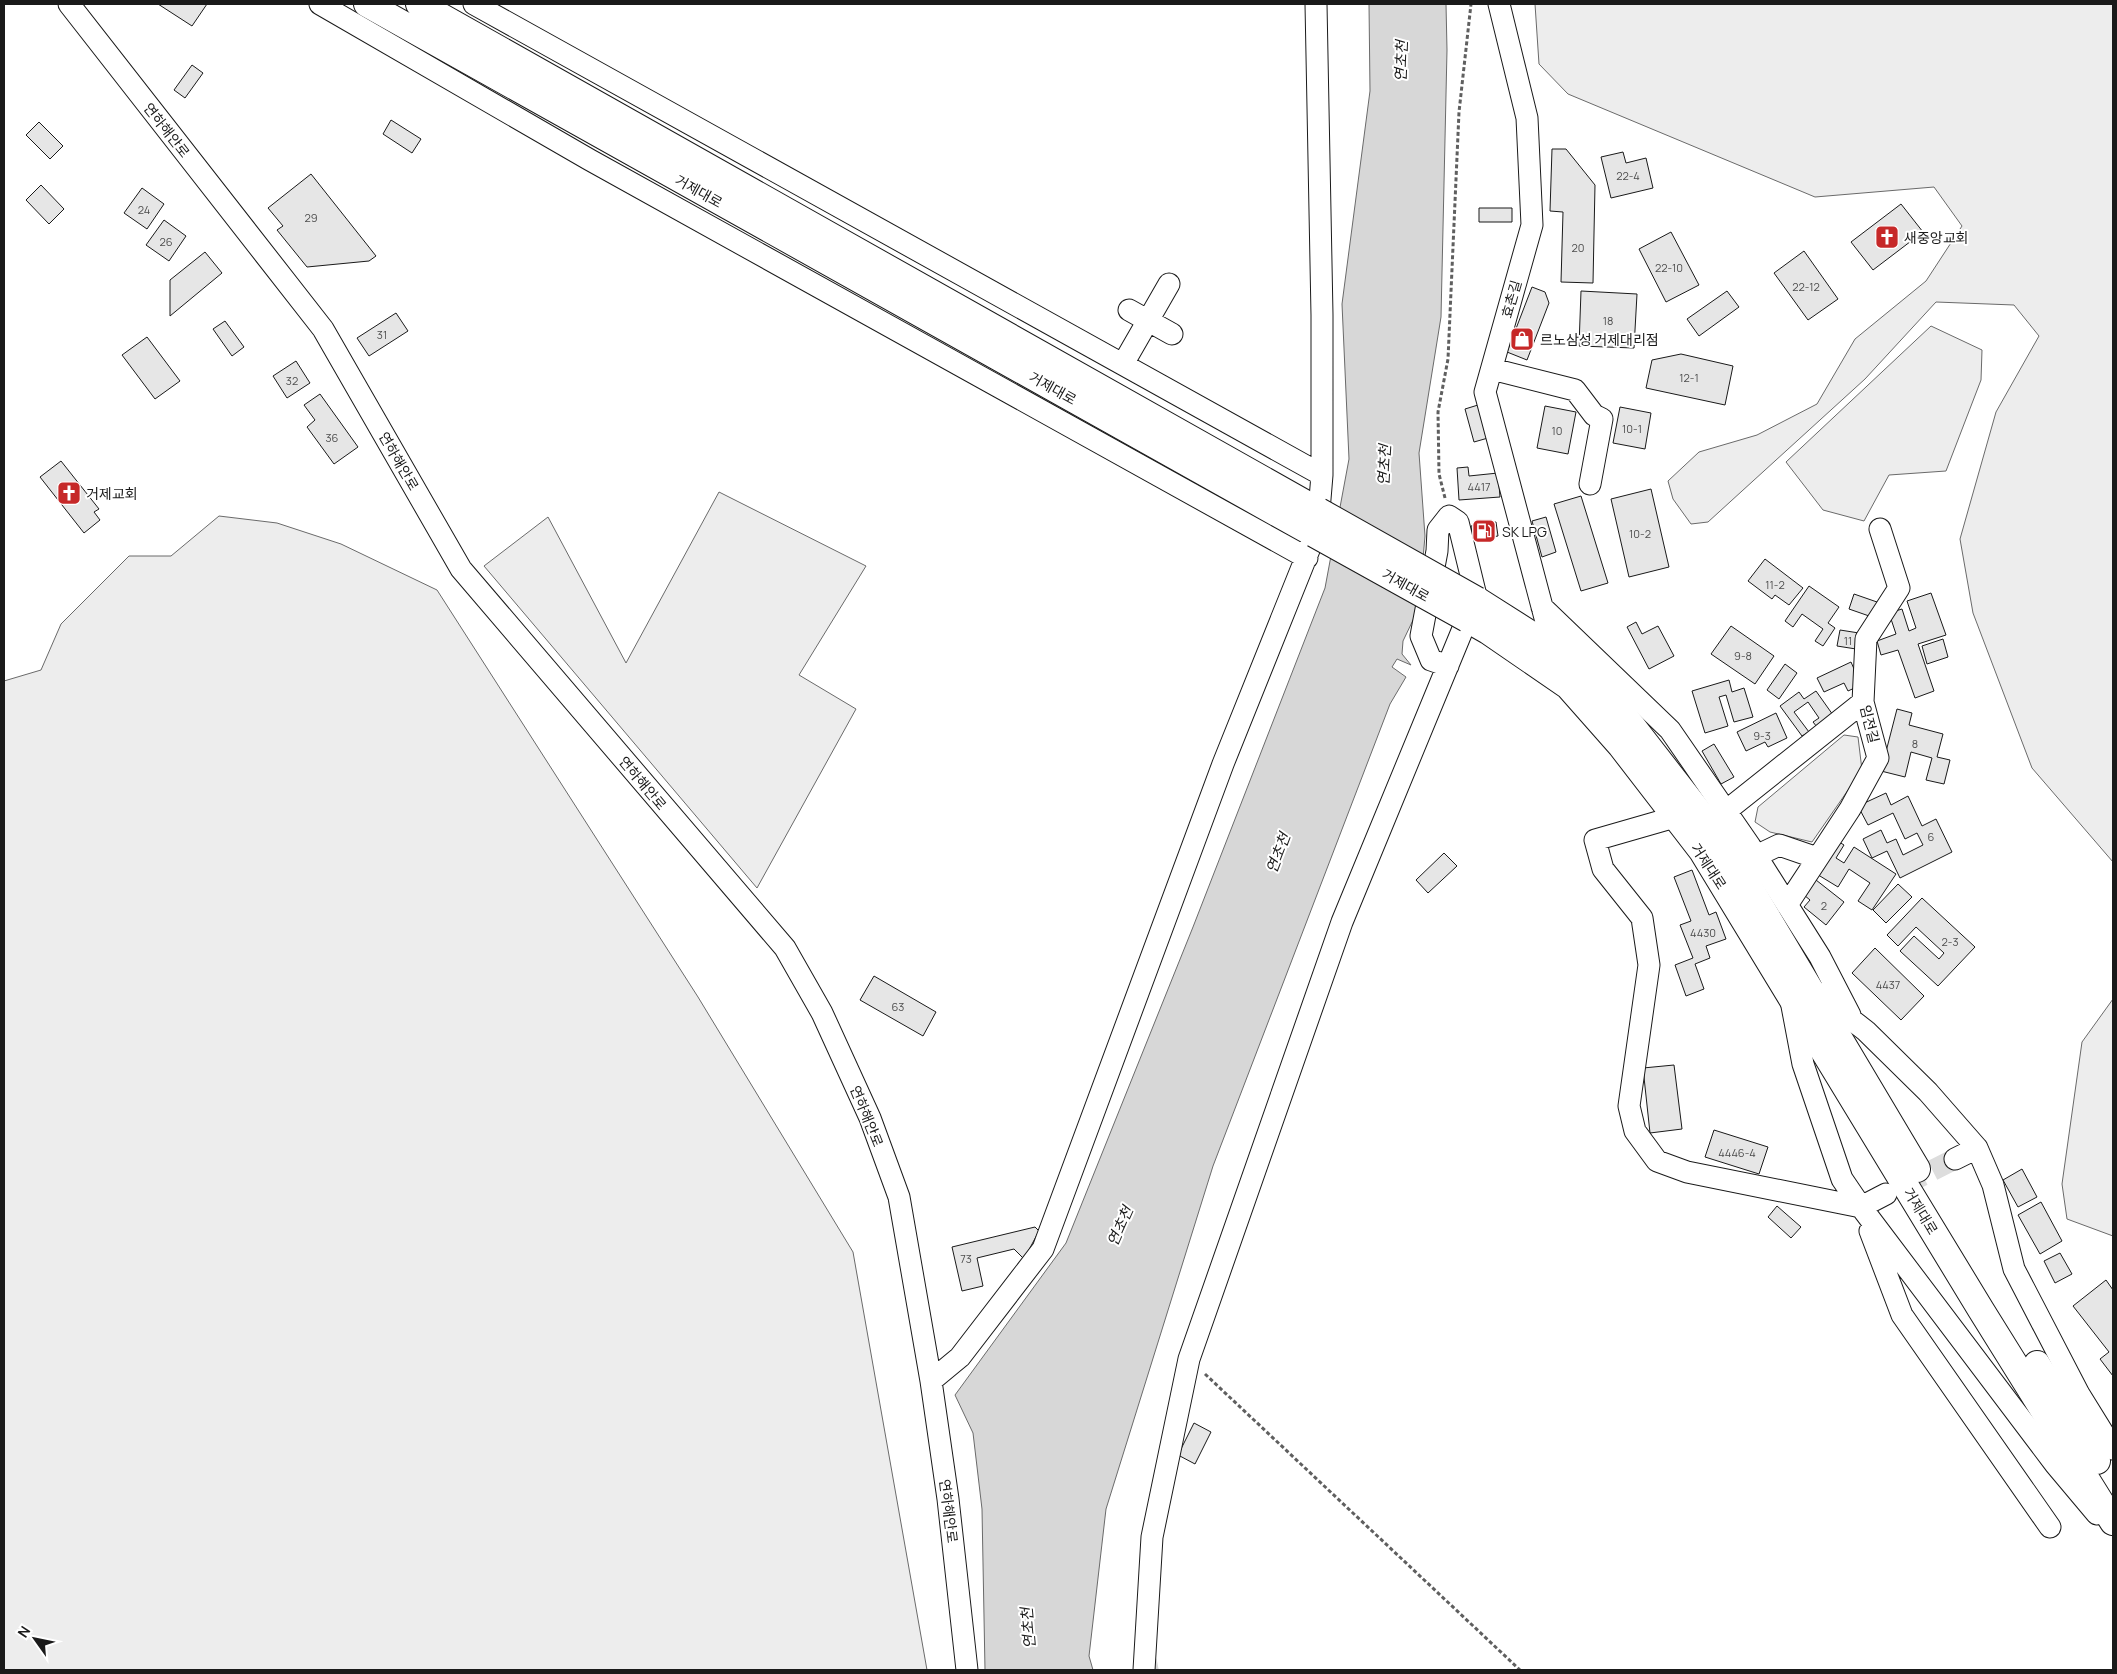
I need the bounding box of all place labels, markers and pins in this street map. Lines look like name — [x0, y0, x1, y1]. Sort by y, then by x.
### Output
church icon: 새중앙교회 — [1874, 224, 1900, 250]
place label: 새중앙교회 — [1904, 228, 1968, 247]
shop icon: 르노삼성 거제대리점 — [1509, 326, 1535, 352]
place label: 르노삼성 거제대리점 — [1540, 330, 1659, 349]
church icon: 거제교회 — [56, 480, 82, 506]
place label: 거제교회 — [86, 484, 138, 503]
fuel station icon: SK LPG — [1471, 518, 1497, 544]
place label: SK LPG — [1502, 522, 1547, 541]

